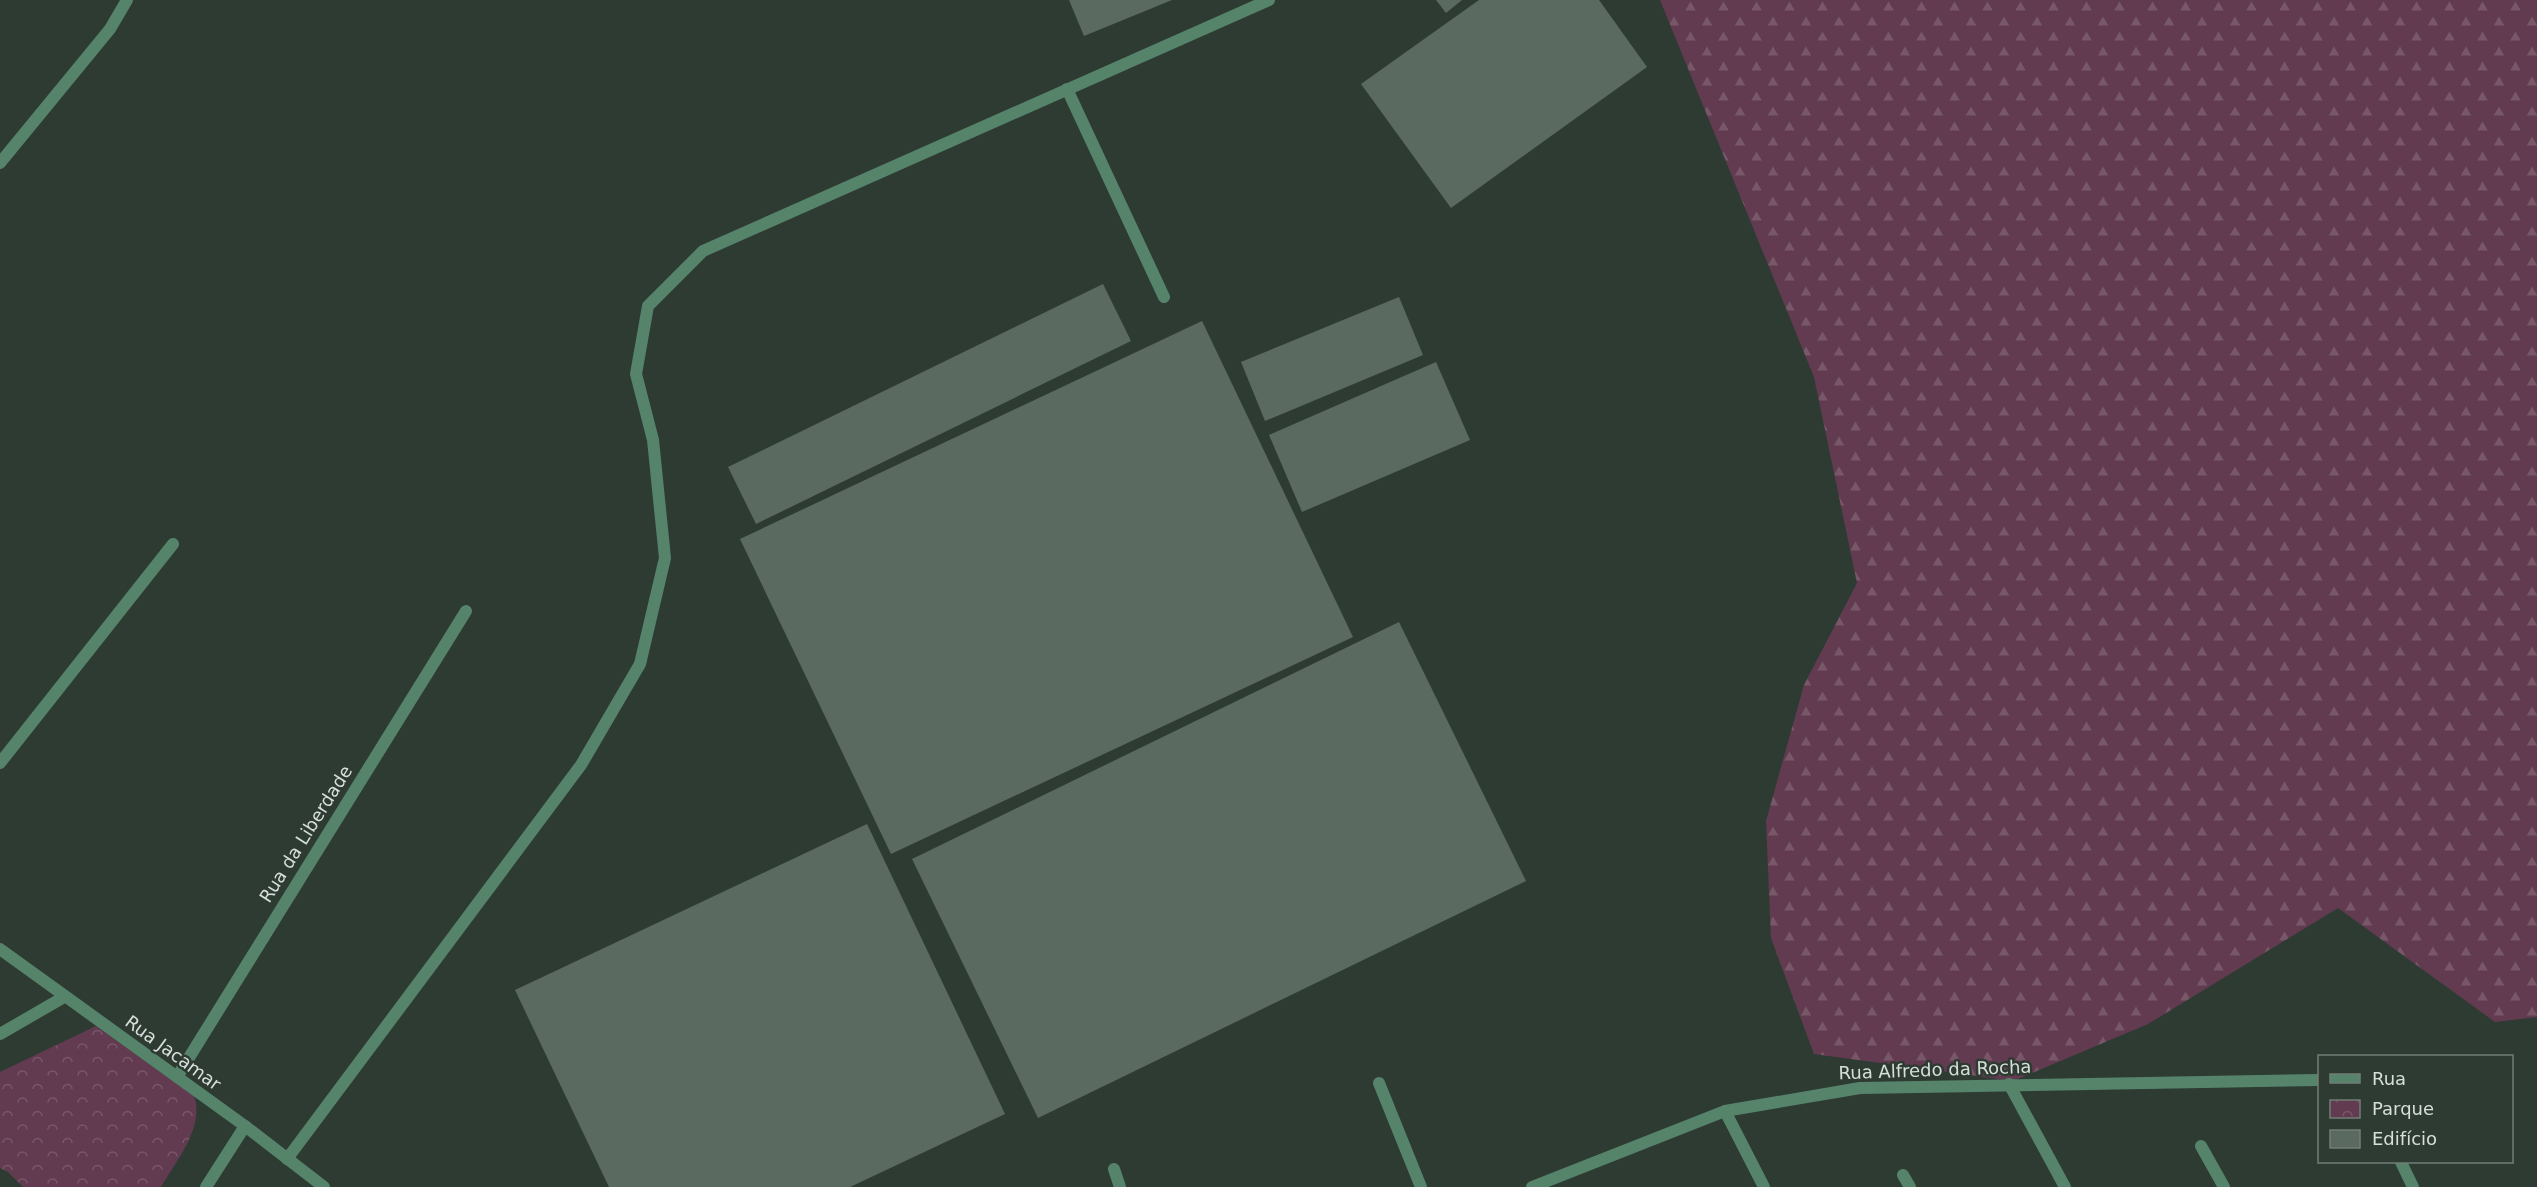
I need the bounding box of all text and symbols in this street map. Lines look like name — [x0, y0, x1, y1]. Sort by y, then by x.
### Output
street label: Rua da Liberdade — [255, 761, 356, 906]
street label: Rua Jacamar — [121, 1011, 226, 1095]
legend — [2318, 1055, 2513, 1163]
street label: Rua Alfredo da Rocha — [1838, 1056, 2032, 1083]
text: Rua — [2372, 1068, 2406, 1089]
text: Parque — [2372, 1098, 2434, 1119]
text: Edifício — [2372, 1128, 2437, 1149]

